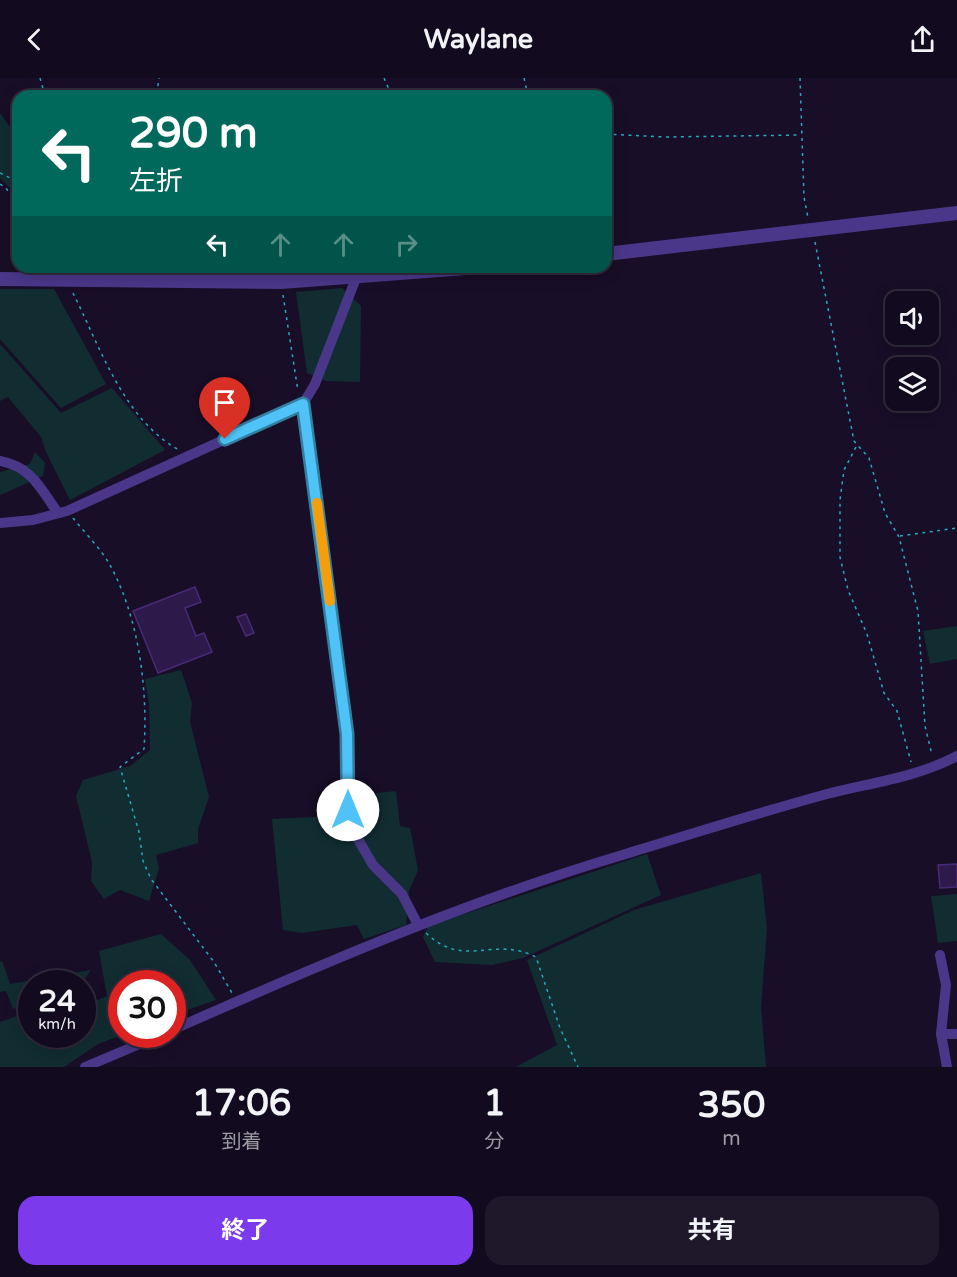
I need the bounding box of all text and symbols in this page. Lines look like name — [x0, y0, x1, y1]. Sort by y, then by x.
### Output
icon: back — [18, 23, 51, 56]
text: Waylane — [424, 23, 533, 56]
icon: share — [906, 23, 939, 56]
text: 290 m — [129, 108, 258, 159]
icon: left — [30, 114, 108, 192]
text: 左折 — [129, 165, 183, 198]
icon: left — [201, 228, 234, 261]
icon: ahead — [264, 228, 297, 261]
icon: ahead — [327, 228, 360, 261]
icon: right — [390, 228, 423, 261]
map controls — [885, 291, 939, 411]
button: sound — [885, 291, 939, 345]
button: layers — [885, 357, 939, 411]
pin — [199, 377, 250, 439]
icon: arrive — [208, 386, 241, 419]
position arrow — [316, 778, 380, 842]
speed limit sign: 30 — [108, 970, 186, 1048]
text: 24 — [38, 983, 76, 1020]
text: km/h — [38, 1015, 76, 1033]
text: 17:06 — [192, 1082, 291, 1125]
text: 1 — [483, 1082, 506, 1125]
text: 350 — [697, 1084, 765, 1127]
text: m — [722, 1127, 741, 1151]
text: 到着 — [222, 1130, 262, 1154]
text: 分 — [484, 1130, 504, 1154]
button: 終了 — [18, 1196, 473, 1265]
button: 共有 — [485, 1196, 939, 1265]

